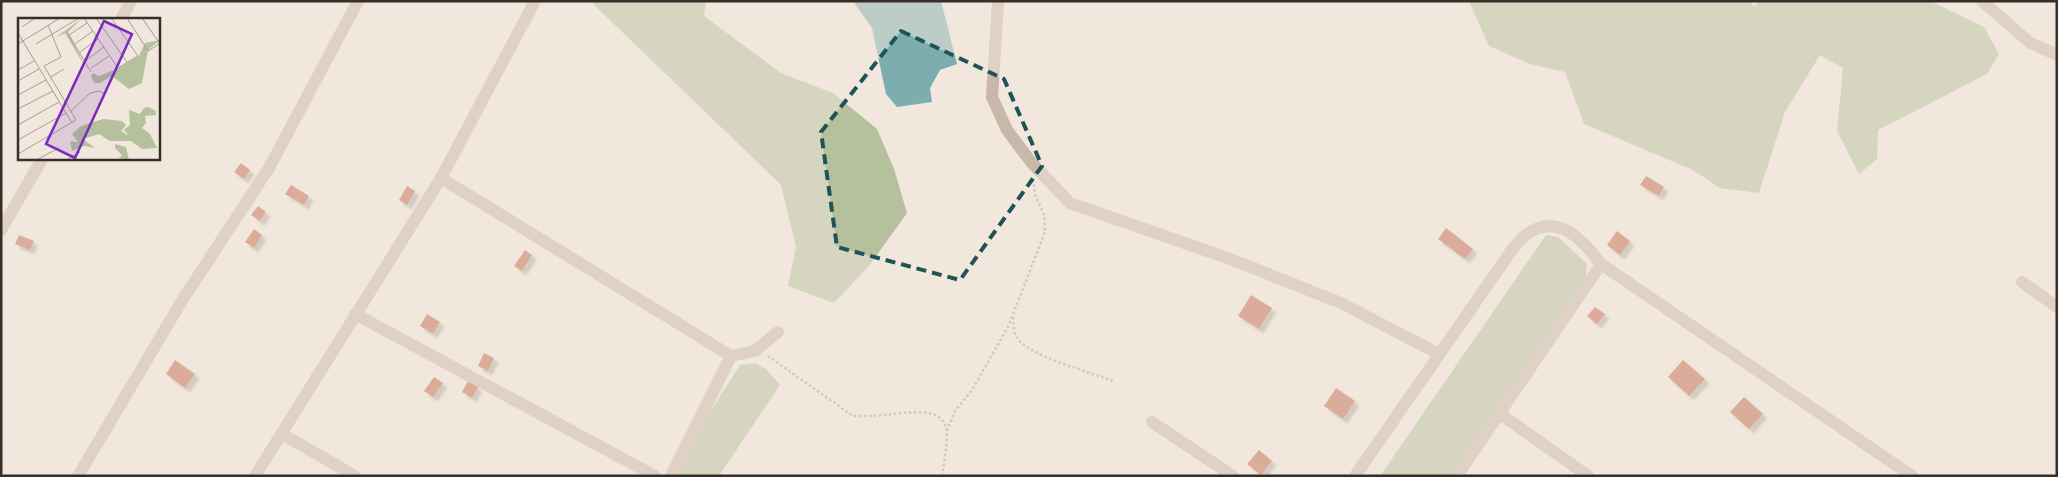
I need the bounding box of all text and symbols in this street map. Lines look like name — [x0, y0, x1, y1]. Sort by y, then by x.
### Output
inset map — [18, 18, 160, 160]

